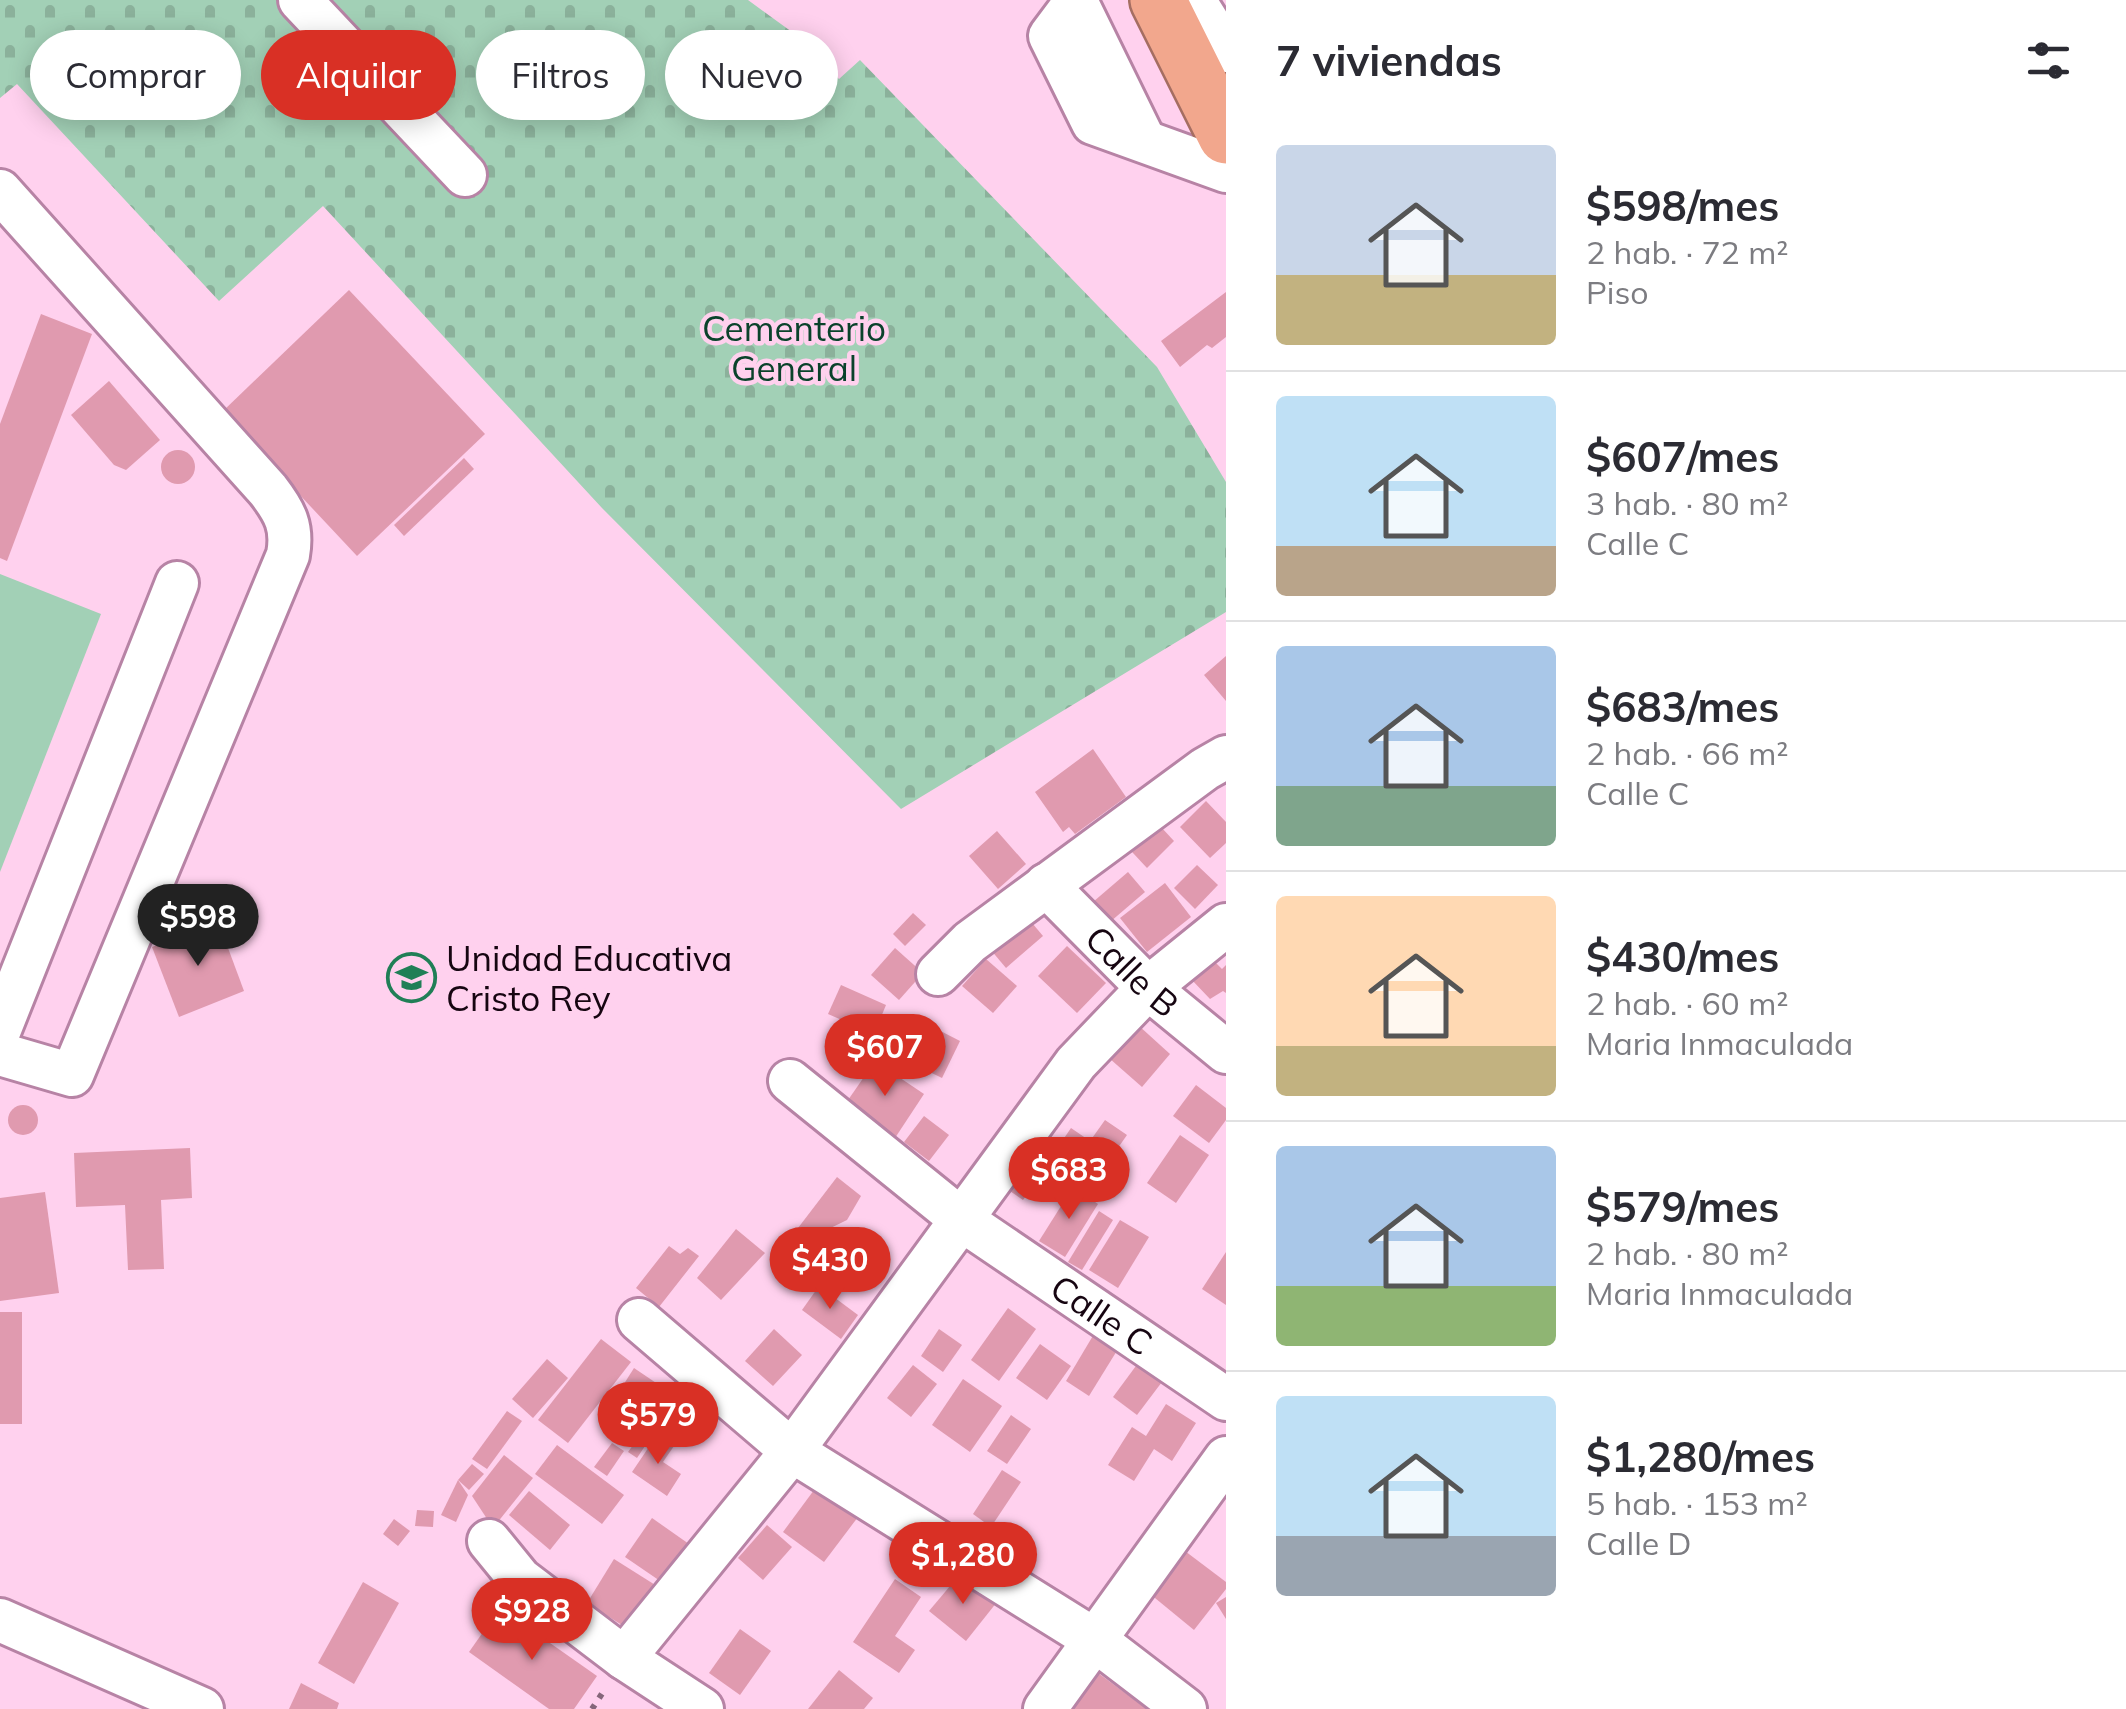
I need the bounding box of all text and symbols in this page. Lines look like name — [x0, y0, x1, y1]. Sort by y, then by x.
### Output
chip: Comprar — [30, 30, 241, 120]
chip: Alquilar — [261, 30, 456, 120]
chip: Filtros — [476, 30, 645, 120]
chip: Nuevo — [665, 30, 838, 120]
icon: filters — [2021, 33, 2076, 88]
text: 7 viviendas — [1276, 34, 1502, 87]
text: $598/mes — [1586, 179, 1779, 232]
icon: home — [1356, 185, 1476, 305]
text: 2 hab. · 72 m² — [1586, 232, 1788, 272]
text: Piso — [1586, 272, 1649, 312]
park label: Cementerio General — [702, 306, 886, 390]
text: $607/mes — [1586, 430, 1779, 483]
icon: home — [1356, 436, 1476, 556]
text: 3 hab. · 80 m² — [1586, 483, 1788, 523]
text: Calle C — [1586, 523, 1689, 563]
text: $683/mes — [1586, 680, 1779, 733]
icon: home — [1356, 686, 1476, 806]
text: 2 hab. · 66 m² — [1586, 733, 1788, 773]
text: Calle C — [1586, 773, 1689, 813]
pin: $598 — [139, 884, 257, 969]
text: $598 — [160, 896, 236, 936]
street label: Calle B — [1076, 916, 1188, 1026]
text: $430/mes — [1586, 930, 1779, 983]
place label: Unidad Educativa Cristo Rey — [446, 936, 732, 1020]
icon: home — [1356, 936, 1476, 1056]
school or university icon: Unidad Educativa Cristo Rey — [385, 952, 437, 1004]
text: 2 hab. · 60 m² — [1586, 983, 1788, 1023]
pin: $607 — [826, 1014, 944, 1099]
text: Maria Inmaculada — [1586, 1023, 1853, 1063]
text: $607 — [847, 1026, 923, 1066]
pin: $683 — [1010, 1137, 1128, 1222]
text: $683 — [1031, 1149, 1107, 1189]
text: $579/mes — [1586, 1180, 1779, 1233]
icon: home — [1356, 1186, 1476, 1306]
pin: $430 — [771, 1227, 889, 1312]
text: 2 hab. · 80 m² — [1586, 1233, 1788, 1273]
text: $430 — [792, 1239, 868, 1279]
street label: Calle C — [1043, 1265, 1161, 1365]
text: Maria Inmaculada — [1586, 1273, 1853, 1313]
pin: $579 — [599, 1382, 717, 1467]
text: $579 — [620, 1394, 696, 1434]
text: $1,280/mes — [1586, 1430, 1815, 1483]
icon: home — [1356, 1436, 1476, 1556]
text: 5 hab. · 153 m² — [1586, 1483, 1808, 1523]
pin: $1,280 — [882, 1522, 1044, 1607]
text: Calle D — [1586, 1523, 1691, 1563]
text: $1,280 — [911, 1534, 1015, 1574]
pin: $928 — [473, 1578, 591, 1663]
text: $928 — [494, 1590, 570, 1630]

